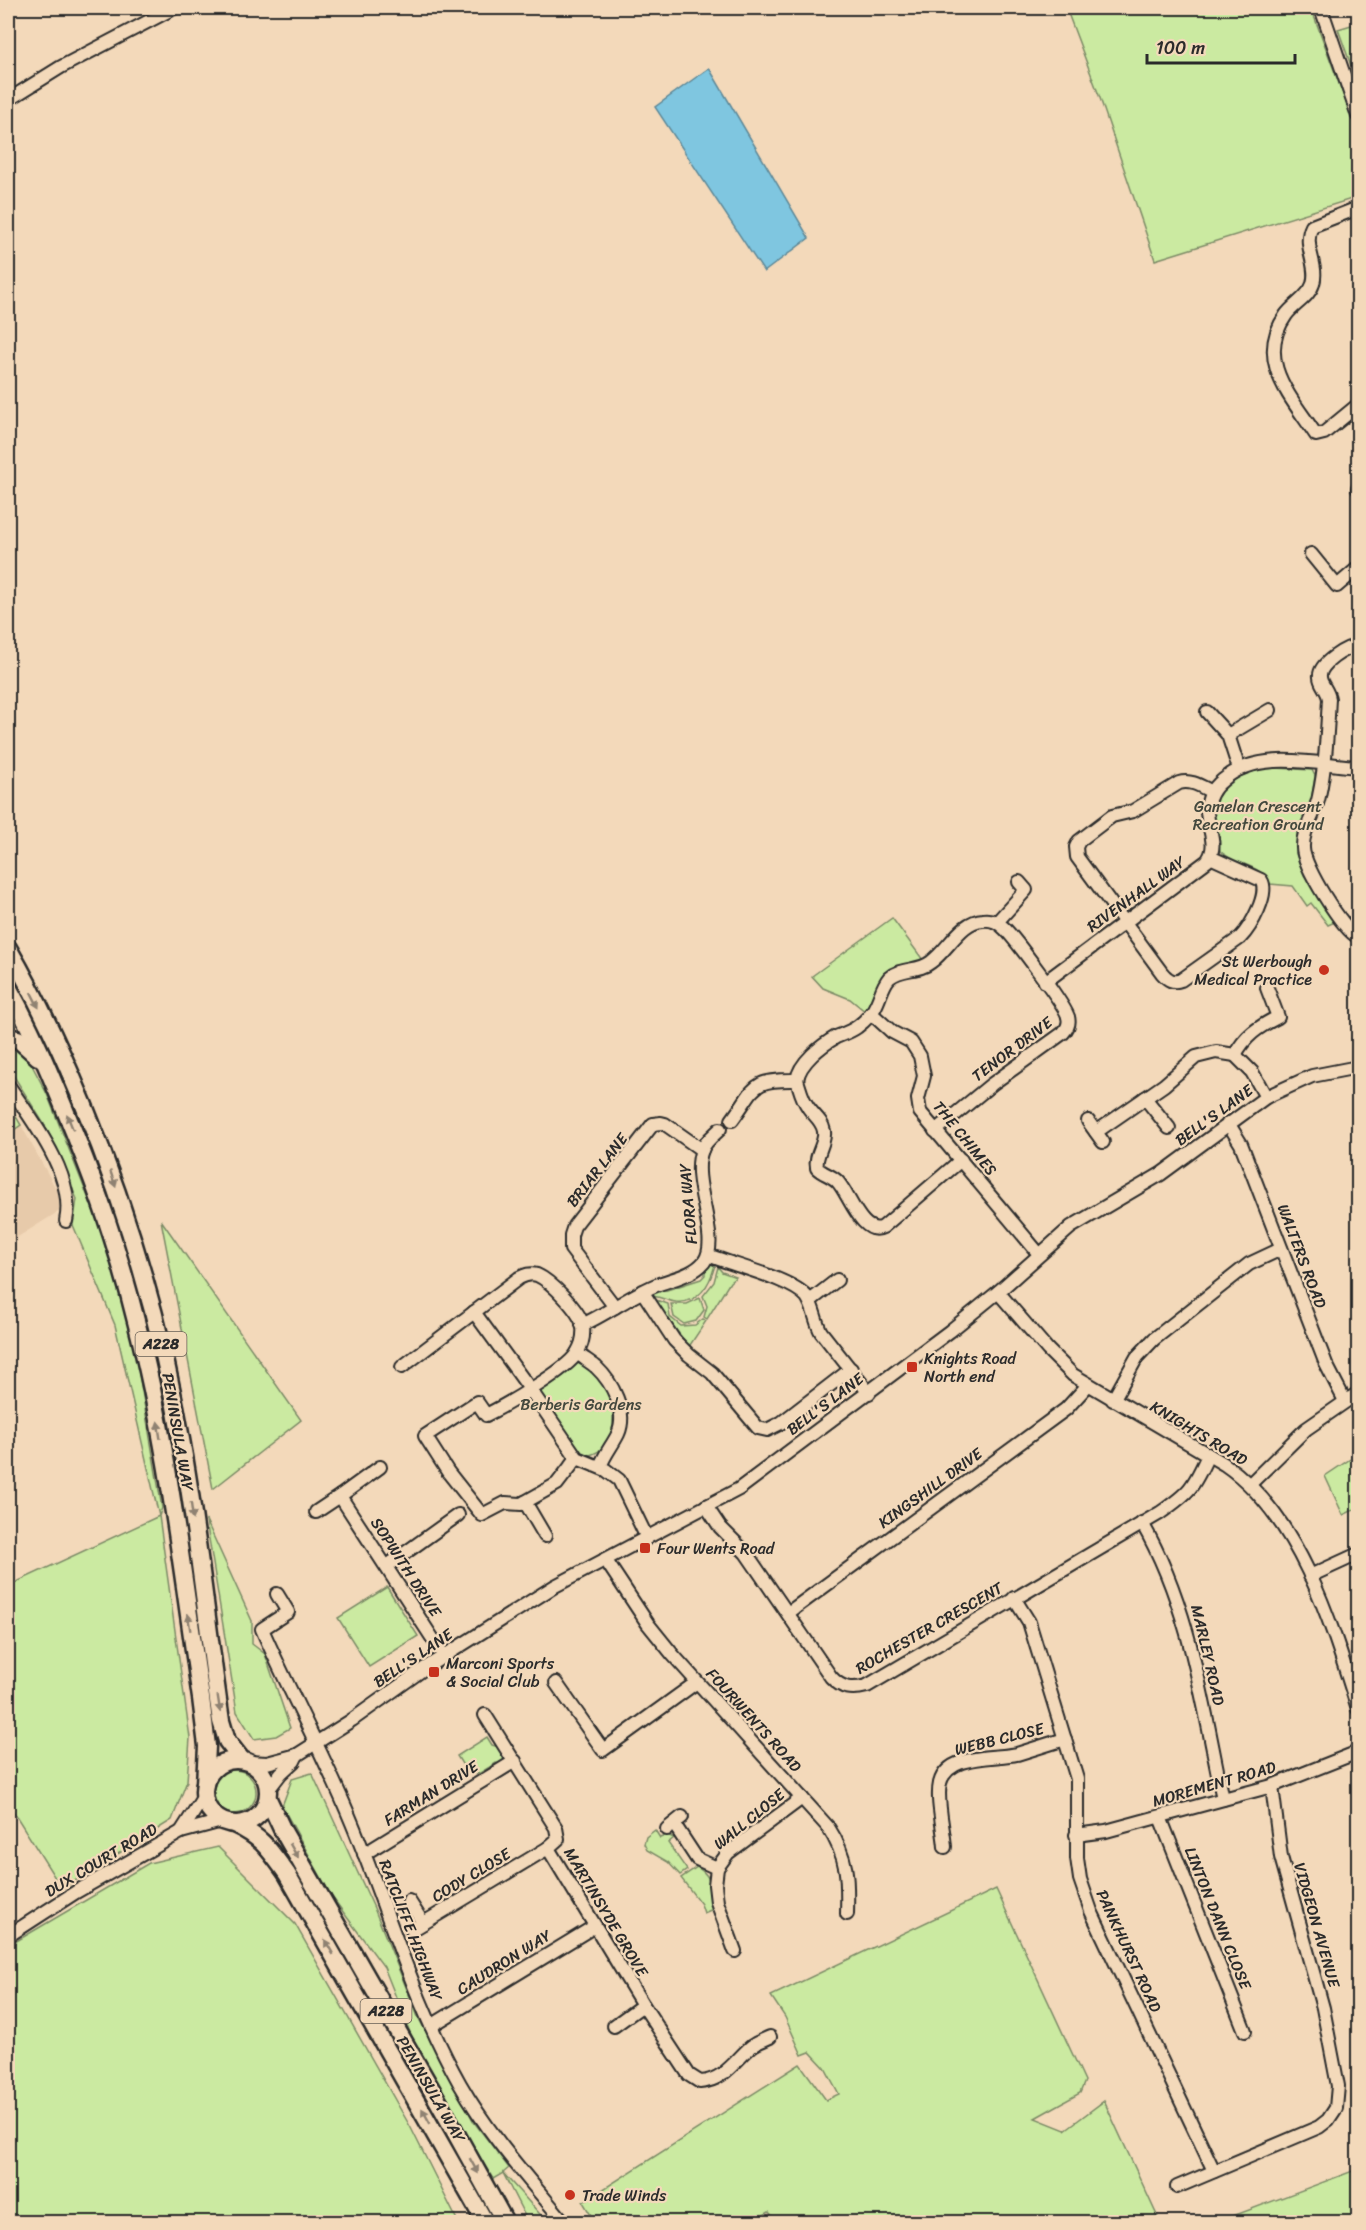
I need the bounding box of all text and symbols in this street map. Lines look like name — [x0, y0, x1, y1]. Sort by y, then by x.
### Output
scale bar — [1147, 27, 1296, 65]
text: 100 m — [1156, 32, 1205, 64]
park label: Gamelan Crescent Recreation Ground — [1193, 792, 1325, 839]
street label: RIVENHALL WAY — [1080, 847, 1193, 940]
place label: St Werbough Medical Practice — [1194, 947, 1312, 994]
marker: St Werbough Medical Practice — [1317, 963, 1331, 977]
one-way arrow — [30, 992, 40, 1009]
street label: TENOR DRIVE — [965, 1008, 1060, 1089]
street label: BELL'S LANE — [1169, 1076, 1260, 1154]
street label: THE CHIMES — [925, 1094, 1005, 1183]
one-way arrow — [65, 1113, 74, 1131]
street label: BRIAR LANE — [558, 1125, 636, 1214]
street label: FLORA WAY — [670, 1161, 706, 1246]
one-way arrow — [109, 1170, 118, 1188]
street label: WALTERS ROAD — [1269, 1200, 1335, 1313]
road number: A228 — [136, 1332, 186, 1356]
place label: Knights Road North end — [924, 1344, 1018, 1391]
marker: Knights Road North end — [905, 1360, 919, 1374]
street label: BELL'S LANE — [780, 1364, 871, 1443]
street label: PENINSULA WAY — [153, 1371, 203, 1494]
park label: Berberis Gardens — [520, 1390, 642, 1419]
street label: KNIGHTS ROAD — [1144, 1392, 1254, 1474]
one-way arrow — [155, 1420, 164, 1439]
street label: KINGSHILL DRIVE — [871, 1439, 990, 1536]
one-way arrow — [188, 1501, 197, 1520]
street label: SOPWITH DRIVE — [363, 1511, 450, 1624]
place label: Four Wents Road — [657, 1534, 776, 1563]
marker: Four Wents Road — [638, 1541, 652, 1555]
street label: ROCHESTER CRESCENT — [850, 1573, 1009, 1682]
street label: MARLEY ROAD — [1182, 1602, 1234, 1709]
one-way arrow — [185, 1613, 194, 1632]
street label: BELL'S LANE — [367, 1620, 460, 1696]
place label: Marconi Sports & Social Club — [446, 1649, 555, 1696]
street label: FOURWENTS ROAD — [699, 1661, 810, 1780]
marker: Marconi Sports & Social Club — [427, 1665, 441, 1679]
one-way arrow — [214, 1694, 223, 1713]
street label: WEBB CLOSE — [951, 1714, 1048, 1764]
street label: FARMAN DRIVE — [378, 1752, 485, 1834]
street label: MOREMENT ROAD — [1149, 1752, 1280, 1816]
street label: WALL CLOSE — [707, 1780, 792, 1857]
street label: DUX COURT ROAD — [39, 1815, 163, 1905]
street label: CODY CLOSE — [426, 1839, 517, 1910]
street label: MARTINSYDE GROVE — [556, 1842, 657, 1983]
street label: LINTON DANN CLOSE — [1176, 1842, 1260, 1995]
one-way arrow — [289, 1843, 299, 1860]
street label: RATCLIFFE HIGHWAY — [371, 1855, 452, 2006]
street label: VIDGEON AVENUE — [1285, 1859, 1349, 1992]
street label: PANKHURST ROAD — [1088, 1885, 1170, 2018]
street label: CAUDRON WAY — [451, 1921, 557, 2003]
one-way arrow — [324, 1938, 334, 1955]
road number: A228 — [360, 1999, 412, 2023]
street label: PENINSULA WAY — [389, 2030, 474, 2149]
one-way arrow — [421, 2107, 431, 2124]
one-way arrow — [469, 2158, 479, 2175]
place label: Trade Winds — [582, 2181, 667, 2210]
marker: Trade Winds — [563, 2188, 577, 2202]

